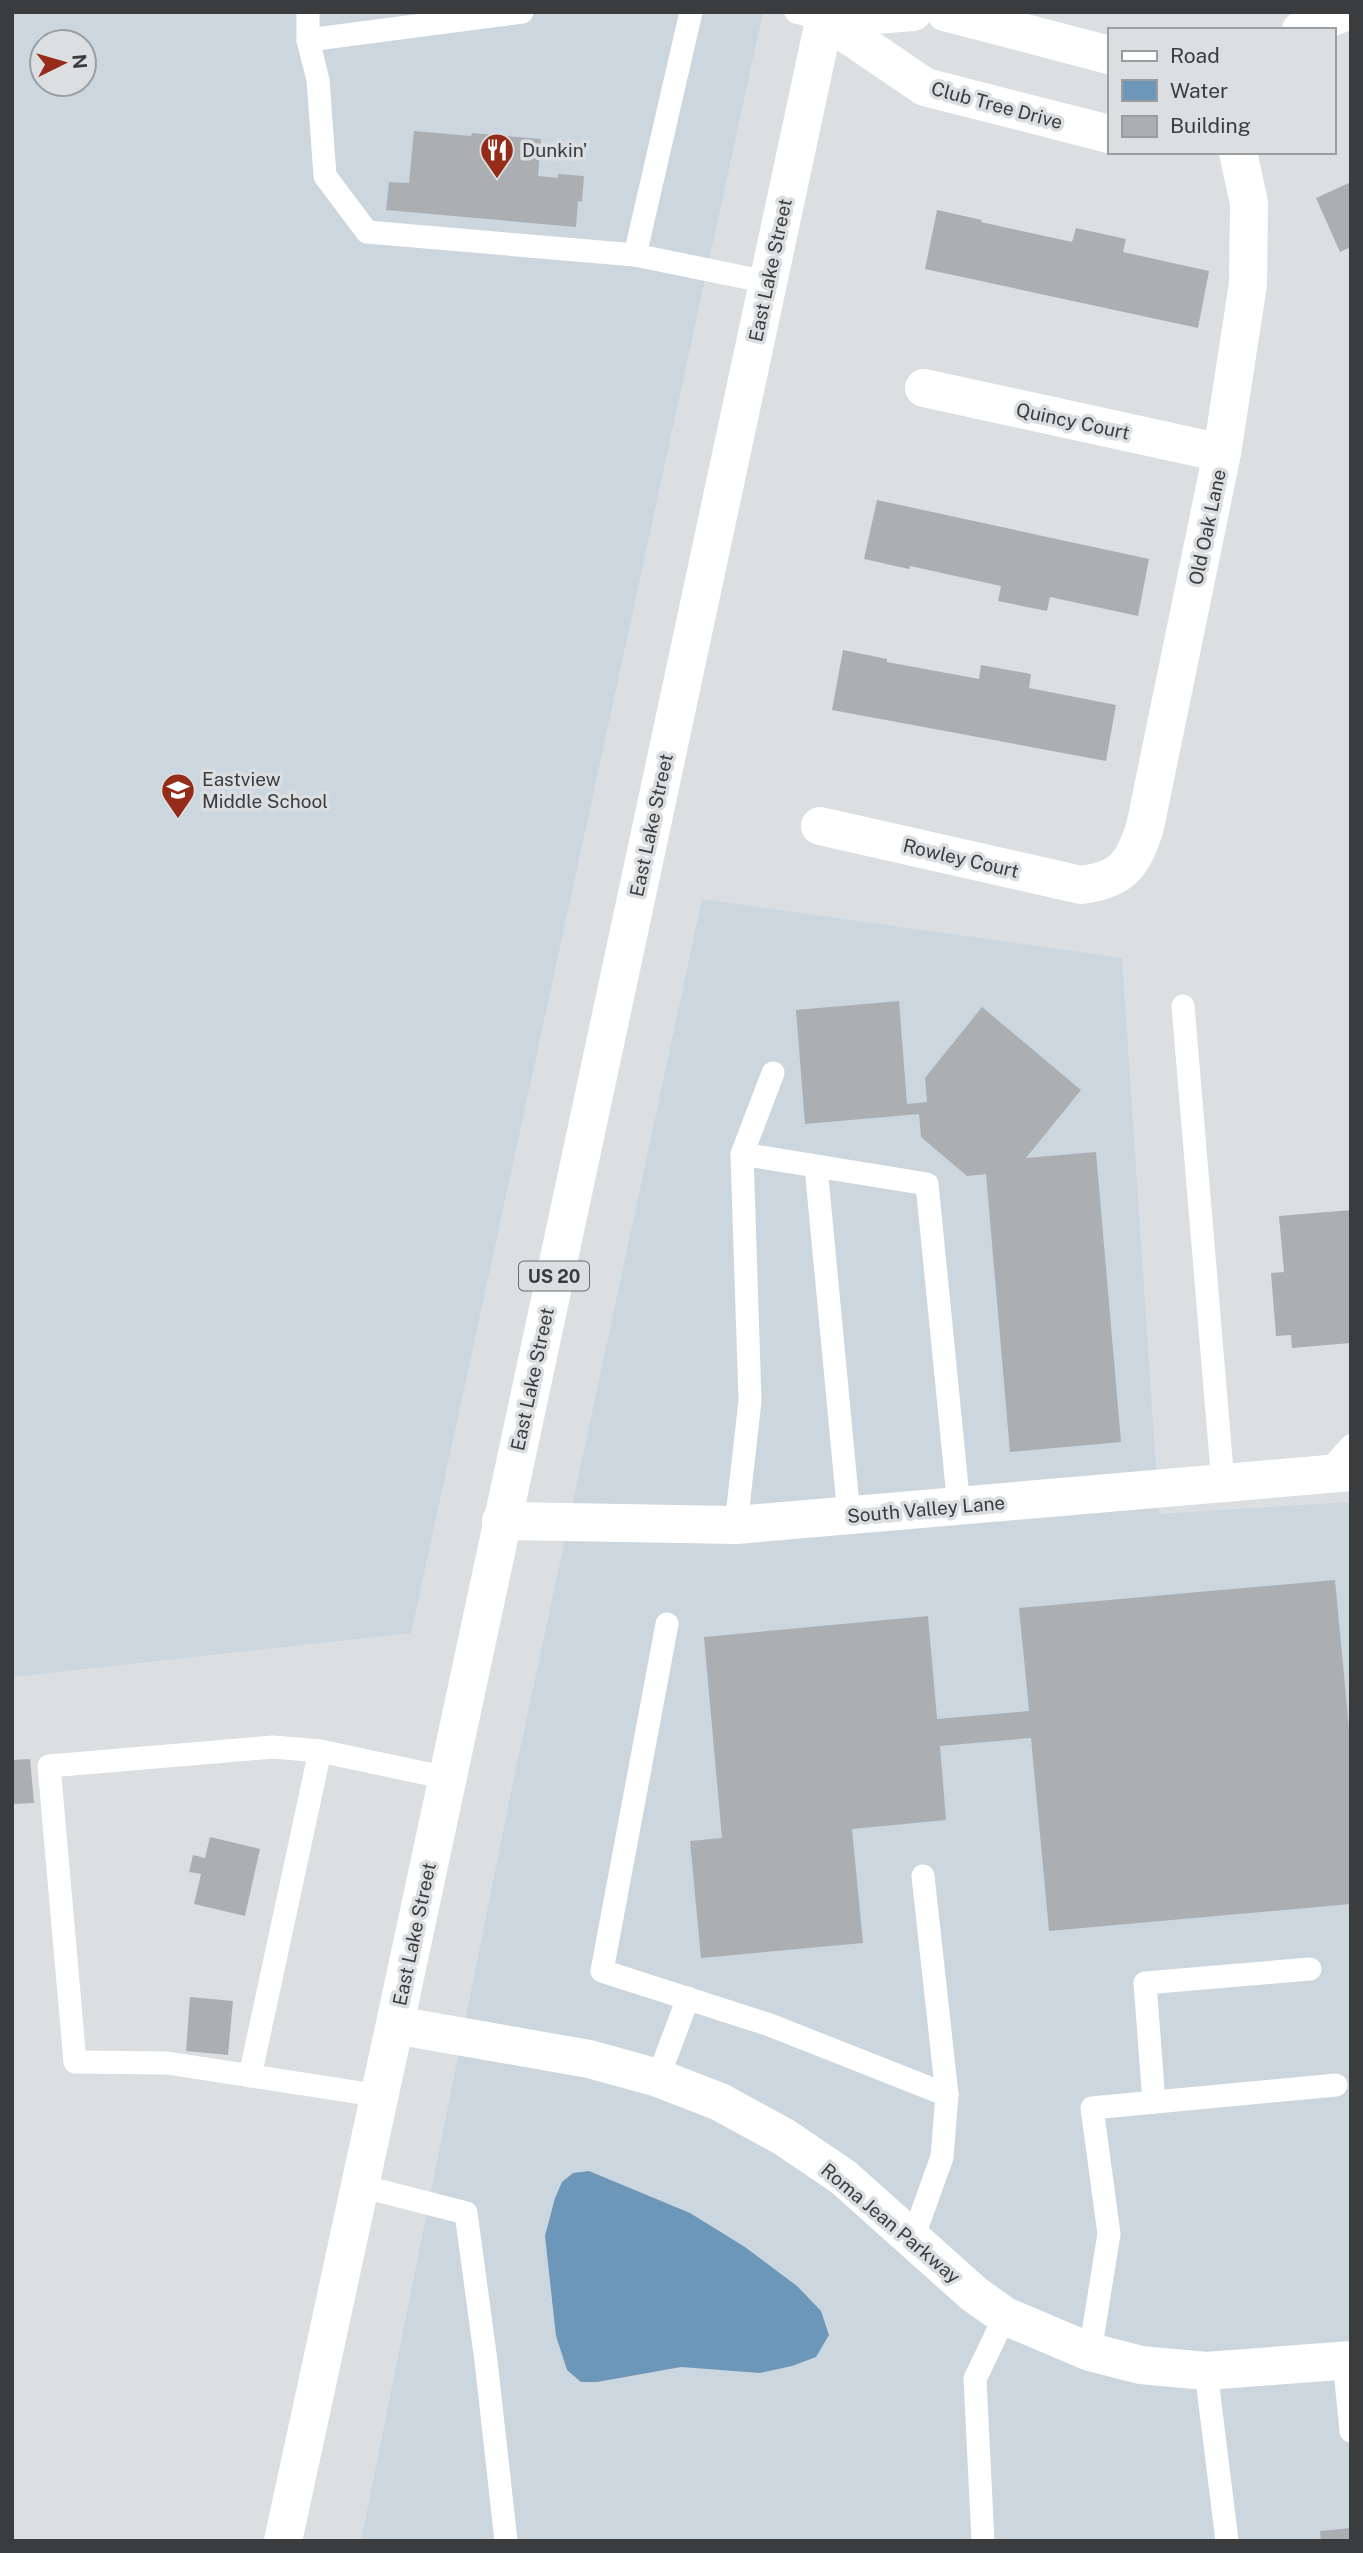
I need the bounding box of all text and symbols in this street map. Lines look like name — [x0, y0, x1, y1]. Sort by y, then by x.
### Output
north arrow — [28, 28, 98, 98]
legend — [1108, 28, 1335, 154]
text: Road — [1170, 43, 1220, 68]
text: N — [68, 53, 92, 70]
street label: Club Tree Drive — [929, 77, 1065, 133]
text: Water — [1170, 78, 1228, 103]
text: Building — [1170, 113, 1251, 138]
restaurant icon: Dunkin' — [478, 131, 516, 180]
place label: Dunkin' — [522, 139, 587, 161]
street label: East Lake Street — [744, 196, 796, 344]
street label: Quincy Court — [1014, 398, 1132, 444]
street label: Old Oak Lane — [1184, 467, 1230, 587]
street label: East Lake Street — [625, 751, 677, 899]
place label: Eastview Middle School — [202, 768, 328, 812]
school or university icon: Eastview Middle School — [159, 771, 197, 820]
street label: Rowley Court — [901, 834, 1021, 882]
road number: US 20 — [519, 1261, 589, 1290]
street label: East Lake Street — [506, 1305, 558, 1453]
street label: South Valley Lane — [846, 1491, 1006, 1527]
street label: East Lake Street — [388, 1860, 440, 2008]
street label: Roma Jean Parkway — [817, 2158, 965, 2288]

